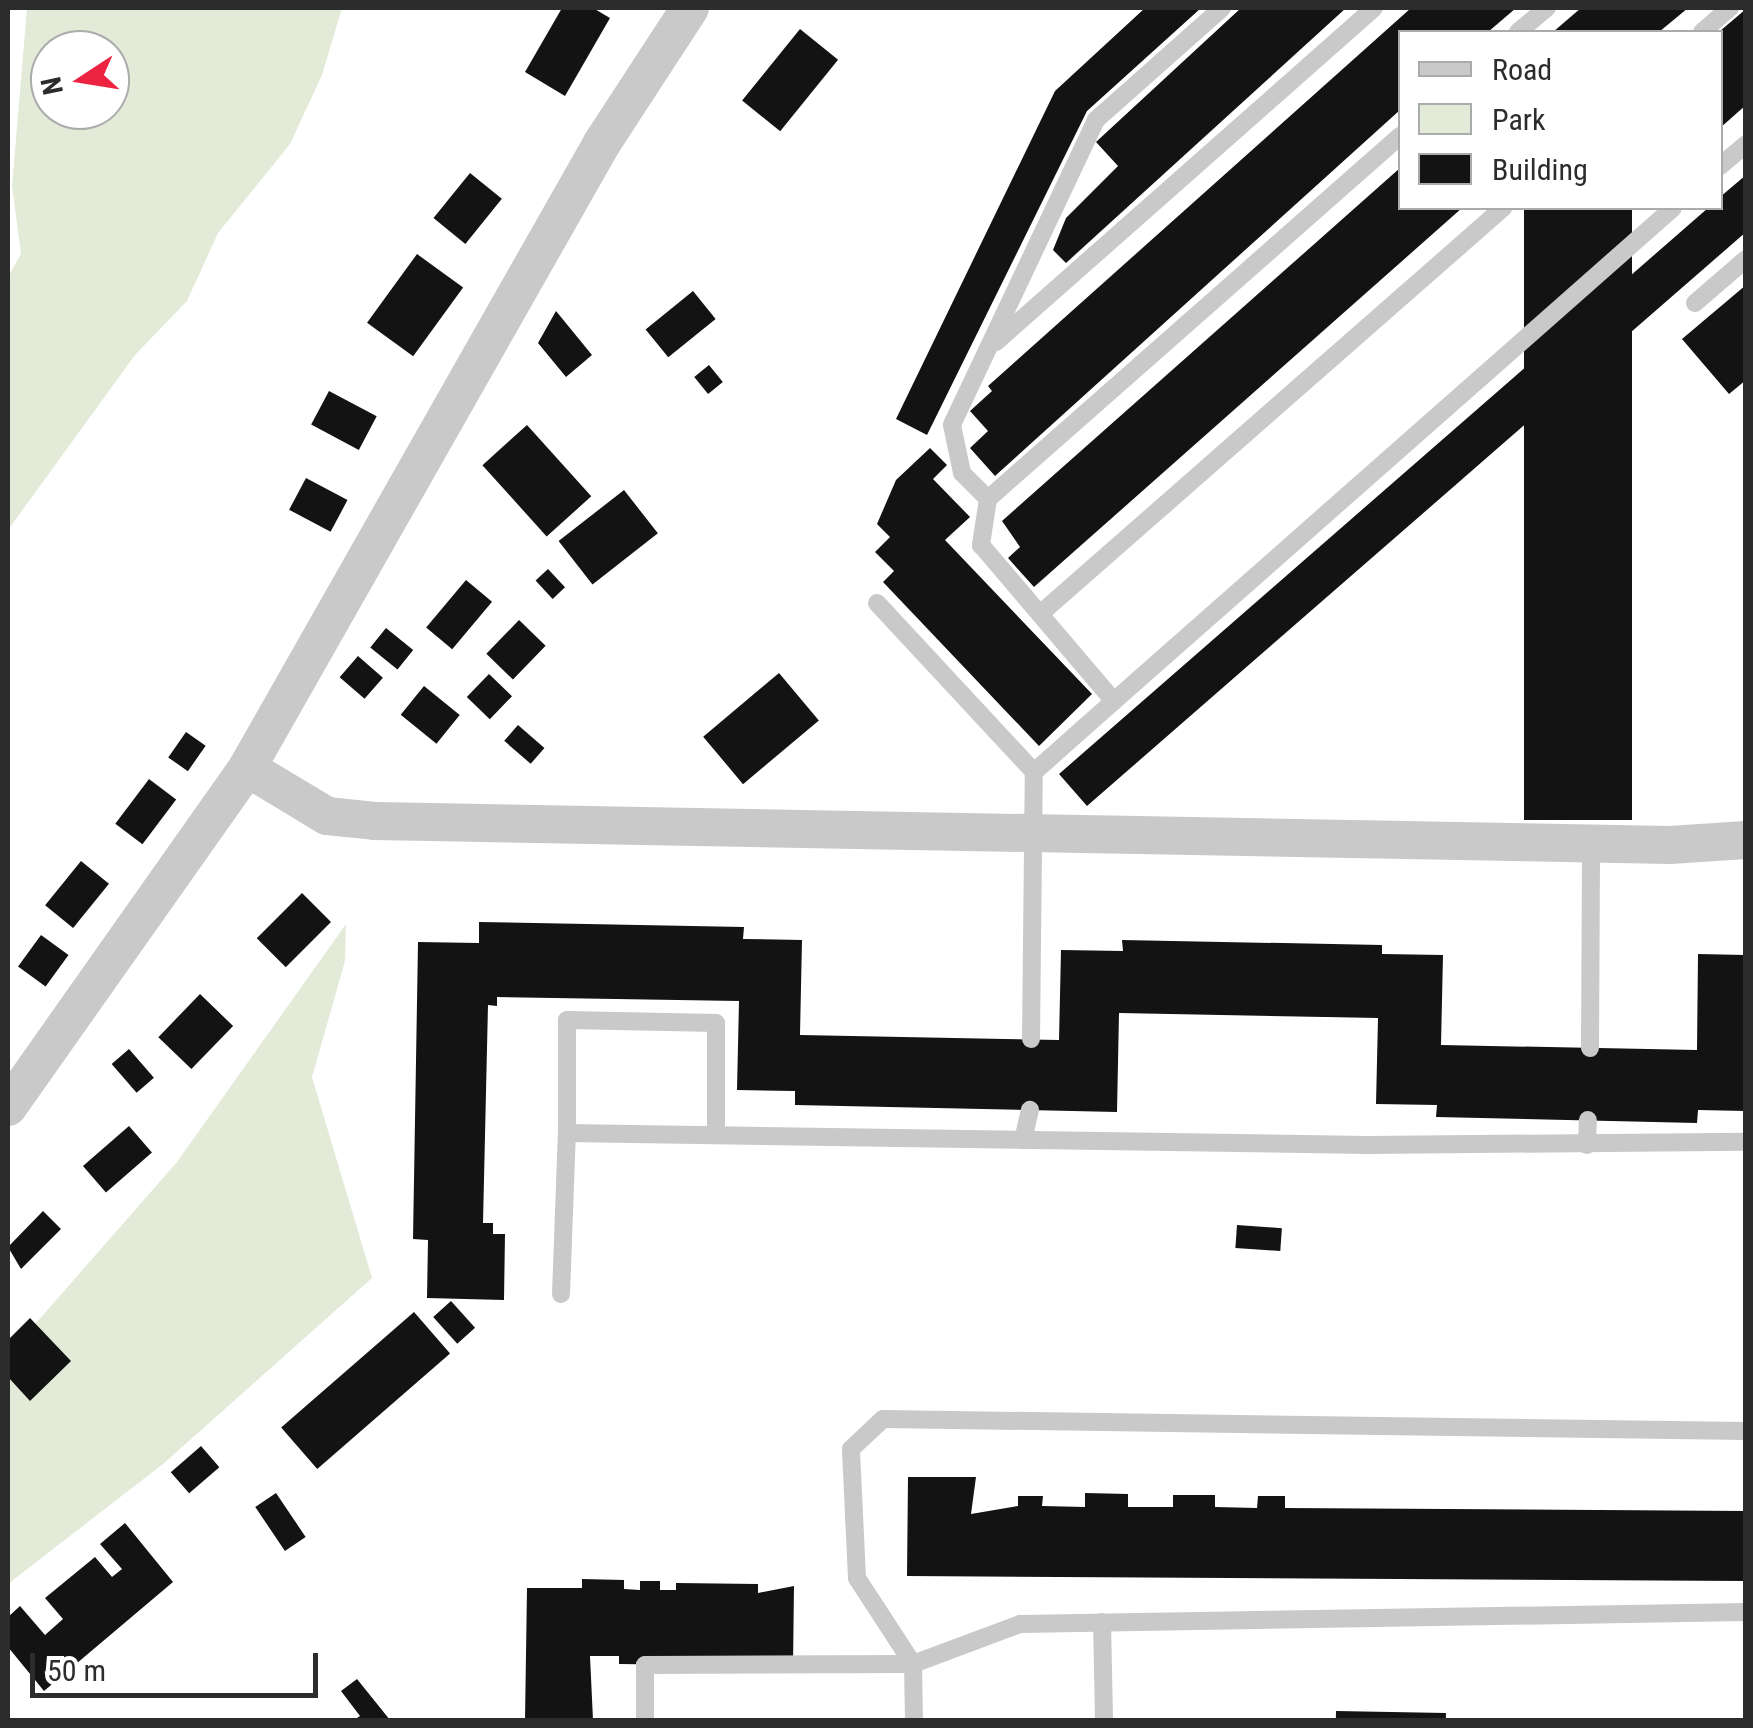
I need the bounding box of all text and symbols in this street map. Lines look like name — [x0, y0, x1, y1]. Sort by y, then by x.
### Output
north arrow — [30, 30, 130, 130]
legend — [1398, 30, 1723, 210]
text: Road — [1492, 52, 1552, 87]
text: N — [34, 74, 70, 98]
text: Park — [1492, 102, 1546, 137]
text: Building — [1492, 152, 1588, 187]
scale bar — [35, 1633, 322, 1695]
text: 50 m — [47, 1653, 106, 1688]

